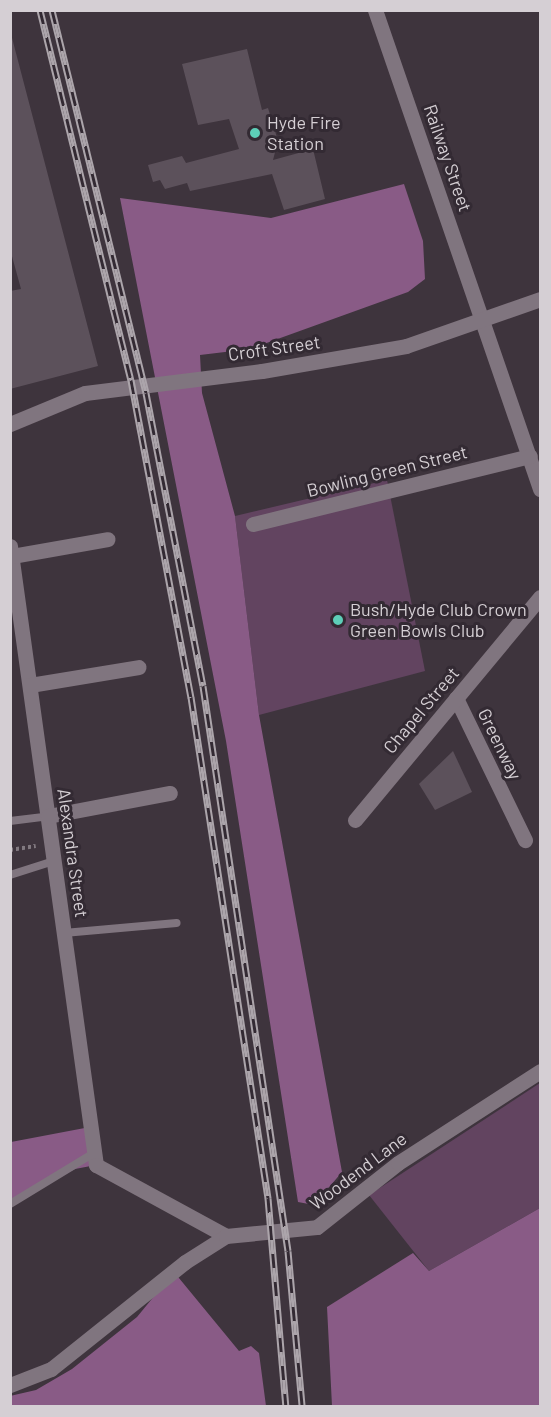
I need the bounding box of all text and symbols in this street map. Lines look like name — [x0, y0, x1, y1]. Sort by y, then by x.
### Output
street label: Railway Street — [420, 102, 476, 214]
place label: Hyde Fire Station — [267, 112, 341, 154]
marker: Hyde Fire Station — [248, 126, 262, 140]
street label: Croft Street — [227, 331, 321, 365]
street label: Bowling Green Street — [305, 441, 469, 501]
place label: Bush/Hyde Club Crown Green Bowls Club — [350, 599, 527, 642]
marker: Bush/Hyde Club Crown Green Bowls Club — [331, 613, 345, 627]
street label: Chapel Street — [379, 662, 463, 758]
street label: Greenway — [474, 705, 526, 783]
street label: Alexandra Street — [53, 787, 93, 919]
street label: Woodend Lane — [305, 1128, 411, 1214]

